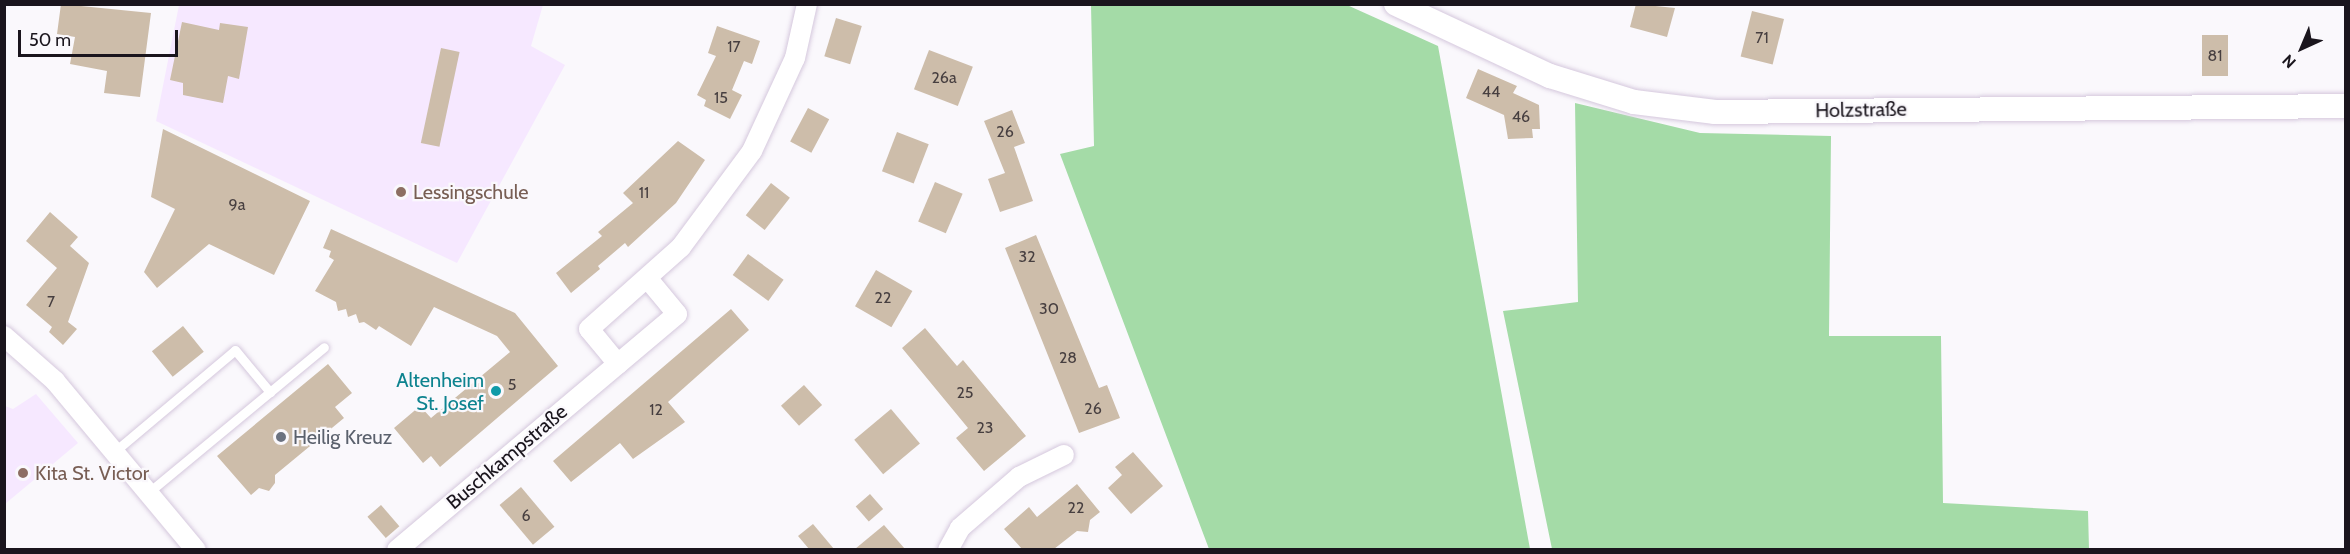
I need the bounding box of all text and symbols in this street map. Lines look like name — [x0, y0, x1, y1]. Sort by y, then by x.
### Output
scale bar — [21, 18, 182, 56]
north arrow — [2272, 18, 2332, 78]
house number: 71 — [1755, 28, 1769, 48]
text: 50 m — [29, 29, 71, 51]
house number: 17 — [727, 37, 741, 57]
house number: 81 — [2208, 46, 2222, 66]
text: N — [2278, 51, 2300, 72]
house number: 26a — [931, 68, 957, 88]
house number: 44 — [1482, 82, 1500, 102]
house number: 15 — [714, 88, 728, 108]
street label: Holzstraße — [1815, 97, 1907, 123]
house number: 46 — [1512, 107, 1530, 127]
house number: 26 — [996, 122, 1014, 142]
place label: Lessingschule — [413, 180, 529, 204]
house number: 11 — [639, 183, 649, 203]
marker: Lessingschule — [394, 185, 408, 199]
house number: 9a — [229, 195, 245, 215]
house number: 32 — [1018, 247, 1036, 267]
house number: 22 — [875, 288, 891, 308]
house number: 7 — [47, 292, 55, 312]
house number: 30 — [1039, 299, 1059, 319]
house number: 28 — [1059, 348, 1077, 368]
place label: Altenheim St. Josef — [396, 368, 484, 415]
house number: 5 — [508, 375, 516, 395]
house number: 25 — [956, 383, 974, 403]
marker: Altenheim St. Josef — [489, 384, 503, 398]
house number: 26 — [1084, 399, 1102, 419]
street label: Buschkampstraße — [442, 400, 572, 514]
house number: 12 — [649, 400, 663, 420]
house number: 23 — [976, 418, 994, 438]
place label: Heilig Kreuz — [293, 425, 392, 449]
marker: Heilig Kreuz — [274, 430, 288, 444]
place label: Kita St. Victor — [35, 461, 149, 485]
marker: Kita St. Victor — [16, 466, 30, 480]
house number: 22 — [1068, 498, 1084, 518]
house number: 6 — [521, 506, 531, 526]

